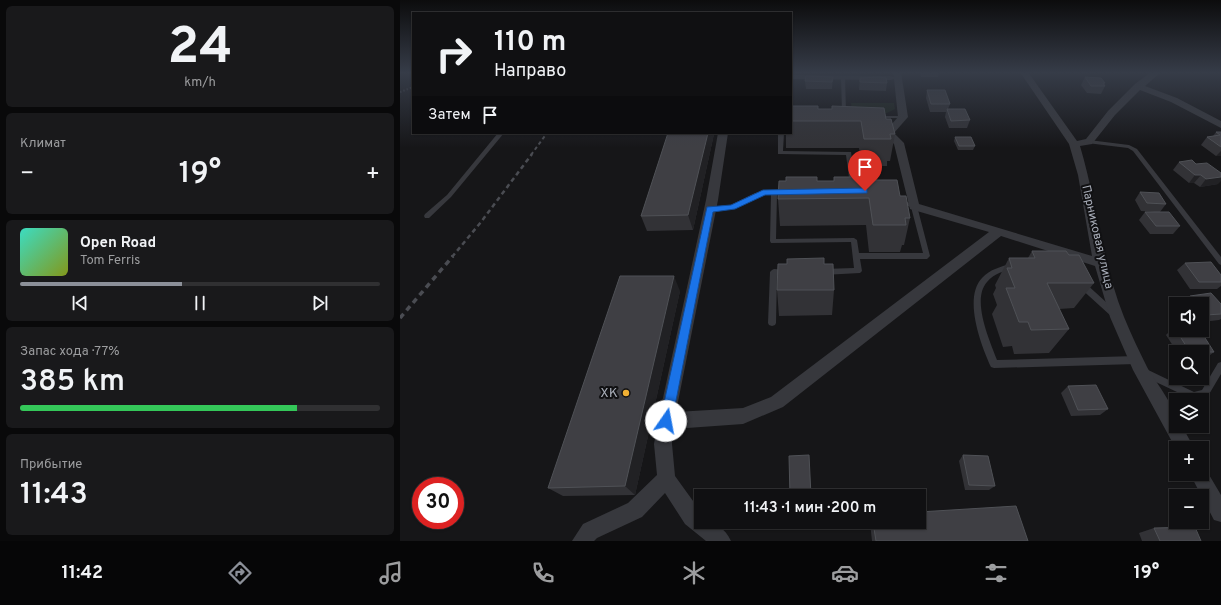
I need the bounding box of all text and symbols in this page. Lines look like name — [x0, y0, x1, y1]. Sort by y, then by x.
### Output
text: 24 — [167, 16, 233, 82]
text: 110 m — [494, 25, 566, 61]
icon: right — [428, 28, 480, 80]
text: Направо — [494, 60, 566, 83]
text: km/h — [184, 75, 216, 91]
icon: arrive — [479, 104, 501, 126]
text: Затем — [428, 106, 471, 125]
text: Климат — [20, 136, 66, 152]
pin — [848, 150, 882, 191]
text: 19° — [179, 156, 221, 193]
icon: arrive — [854, 156, 876, 178]
text: − — [20, 161, 34, 188]
text: + — [366, 161, 380, 188]
street label: Парниковая улица — [1077, 183, 1117, 291]
text: Open Road — [80, 234, 156, 253]
text: Tom Ferris — [80, 253, 140, 269]
icon: previous — [69, 292, 91, 314]
icon: pause — [189, 292, 211, 314]
icon: next — [309, 292, 331, 314]
map controls — [1169, 297, 1209, 529]
button: sound — [1169, 297, 1209, 337]
text: Запас хода · 77% — [20, 344, 120, 360]
button: search — [1169, 345, 1209, 385]
text: 385 km — [20, 364, 125, 401]
place label: ХК — [600, 385, 618, 402]
marker: ХК — [621, 388, 631, 398]
button: layers — [1169, 393, 1209, 433]
position arrow — [645, 400, 687, 442]
button: + — [1169, 441, 1209, 481]
text: Прибытие — [20, 457, 82, 473]
text: 11:43 — [20, 477, 88, 514]
speed limit sign: 30 — [412, 477, 464, 529]
button: − — [1169, 489, 1209, 529]
text: 11:43 · 1 мин · 200 m — [744, 499, 876, 518]
icon: directions — [226, 559, 254, 587]
icon: music — [377, 559, 405, 587]
icon: phone — [529, 559, 557, 587]
icon: climate — [680, 559, 708, 587]
icon: car — [831, 559, 859, 587]
icon: filters — [982, 559, 1010, 587]
text: 11:42 — [62, 562, 103, 585]
text: 19° — [1134, 562, 1159, 585]

